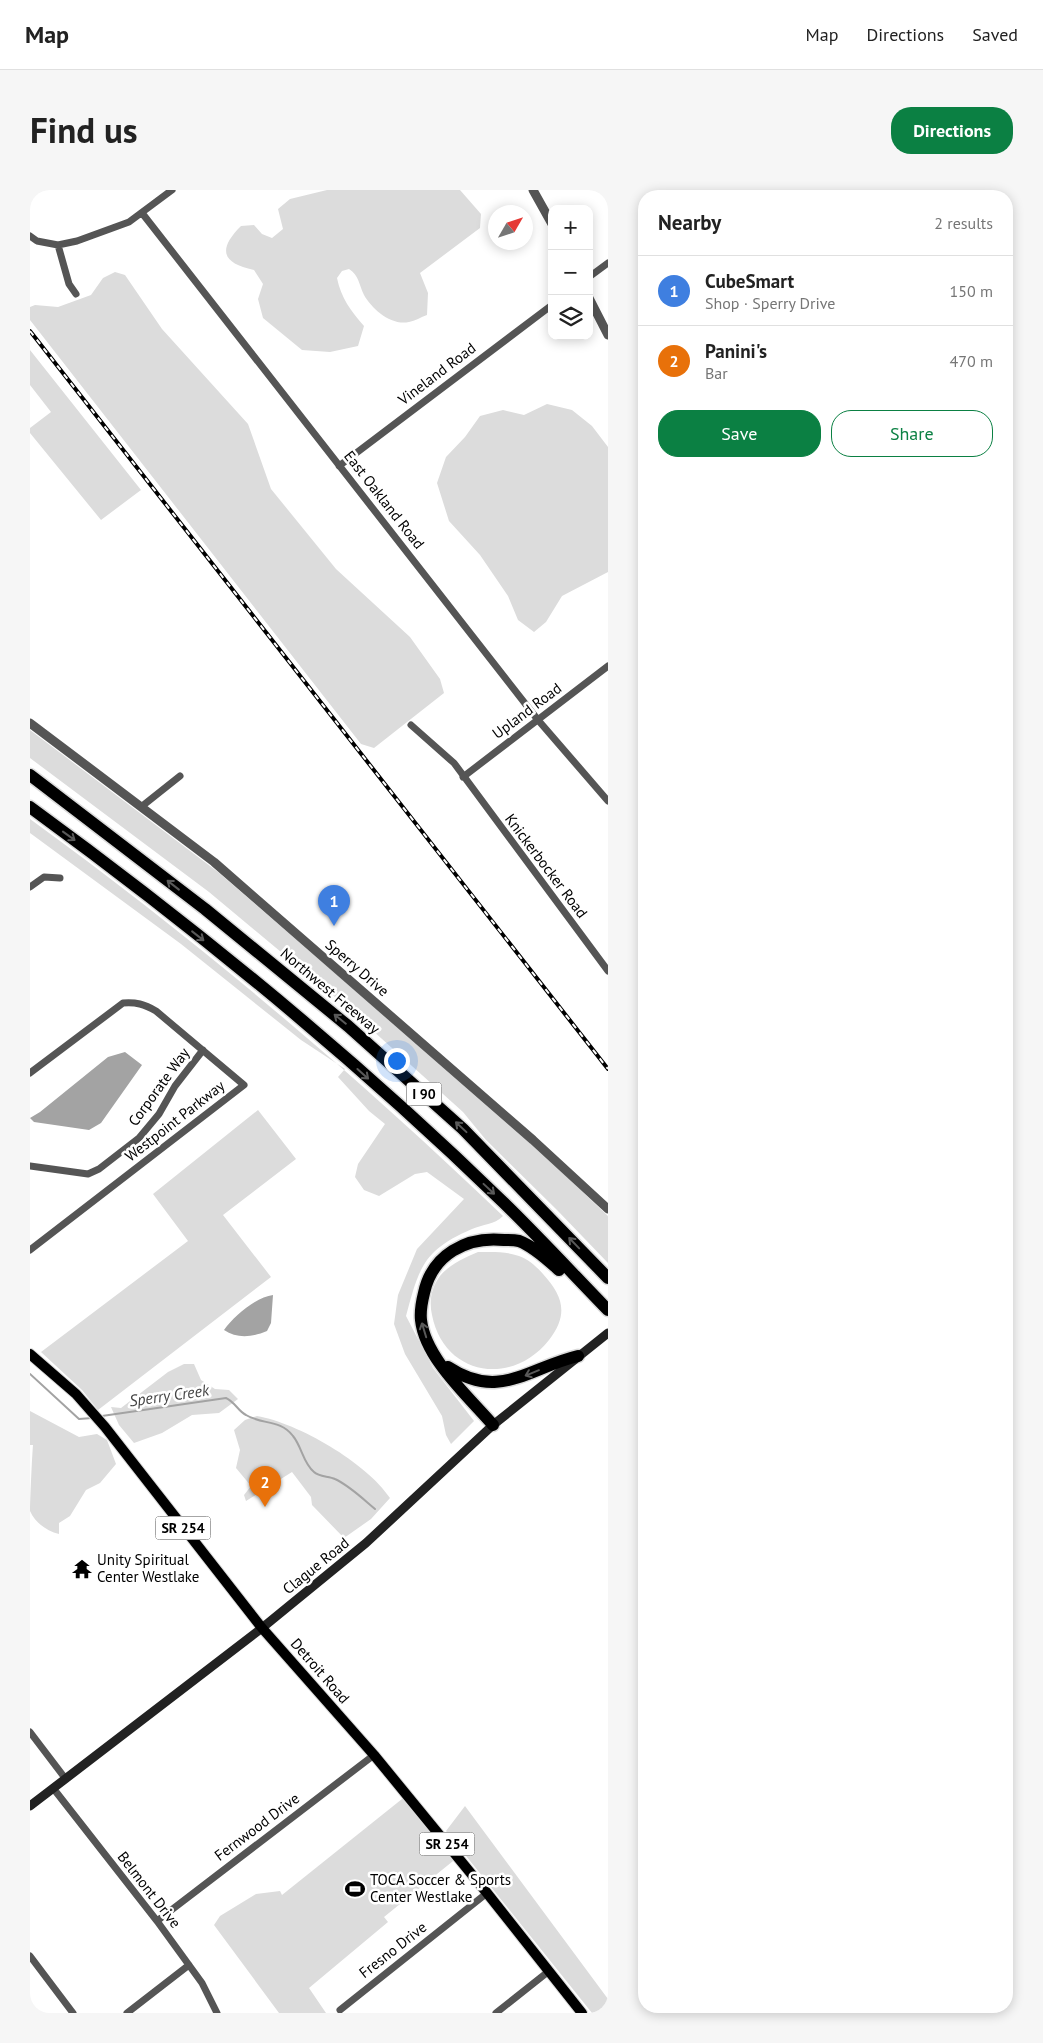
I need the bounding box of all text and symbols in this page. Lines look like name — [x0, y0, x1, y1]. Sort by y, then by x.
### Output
text: Map — [25, 19, 69, 50]
text: Map — [806, 23, 838, 46]
text: Directions — [866, 23, 944, 46]
text: Saved — [972, 23, 1018, 46]
text: Find us — [30, 107, 138, 153]
button: Directions — [891, 107, 1013, 154]
north arrow — [488, 205, 533, 250]
map controls — [548, 205, 593, 340]
button: + — [548, 205, 593, 250]
text: Nearby — [658, 209, 721, 236]
text: 2 results — [934, 213, 993, 233]
button: − — [548, 250, 593, 295]
text: CubeSmart — [705, 269, 794, 293]
text: 1 — [669, 281, 679, 301]
text: 150 m — [950, 281, 993, 301]
text: Shop · Sperry Drive — [705, 293, 835, 313]
button: layers — [548, 295, 593, 340]
street label: Vineland Road — [393, 338, 479, 410]
text: Panini's — [705, 339, 767, 363]
text: 2 — [669, 351, 679, 371]
text: 470 m — [950, 351, 993, 371]
text: Bar — [705, 363, 728, 383]
button: Save — [658, 410, 821, 457]
button: Share — [831, 410, 993, 457]
street label: East Oakland Road — [340, 447, 429, 553]
street label: Upland Road — [488, 678, 565, 743]
street label: Knickerbocker Road — [501, 810, 592, 922]
one-way arrow — [62, 831, 76, 841]
one-way arrow — [166, 880, 180, 890]
pin: 1 — [318, 885, 350, 926]
one-way arrow — [191, 930, 204, 941]
street label: Sperry Drive — [322, 935, 393, 1000]
street label: Northwest Freeway — [277, 943, 384, 1038]
one-way arrow — [333, 1013, 346, 1024]
street label: Corporate Way — [124, 1044, 193, 1130]
your location — [384, 1048, 410, 1074]
one-way arrow — [356, 1068, 369, 1079]
street label: Westpoint Parkway — [121, 1076, 228, 1165]
road number: I 90 — [406, 1082, 442, 1106]
one-way arrow — [454, 1121, 467, 1133]
one-way arrow — [483, 1183, 496, 1195]
one-way arrow — [568, 1237, 580, 1250]
one-way arrow — [418, 1322, 428, 1338]
one-way arrow — [525, 1369, 540, 1379]
water label: Sperry Creek — [128, 1379, 211, 1410]
pin: 2 — [249, 1466, 281, 1507]
road number: SR 254 — [156, 1516, 210, 1540]
street label: Clague Road — [279, 1533, 353, 1598]
place label: Unity Spiritual Center Westlake — [97, 1550, 199, 1586]
temple icon: Unity Spiritual Center Westlake — [71, 1558, 93, 1580]
street label: Detroit Road — [287, 1634, 354, 1707]
street label: Fernwood Drive — [211, 1789, 303, 1865]
road number: SR 254 — [420, 1832, 474, 1856]
street label: Belmont Drive — [114, 1848, 185, 1932]
place label: TOCA Soccer & Sports Center Westlake — [370, 1870, 511, 1906]
sports icon: TOCA Soccer & Sports Center Westlake — [344, 1878, 366, 1900]
street label: Fresno Drive — [355, 1917, 430, 1982]

